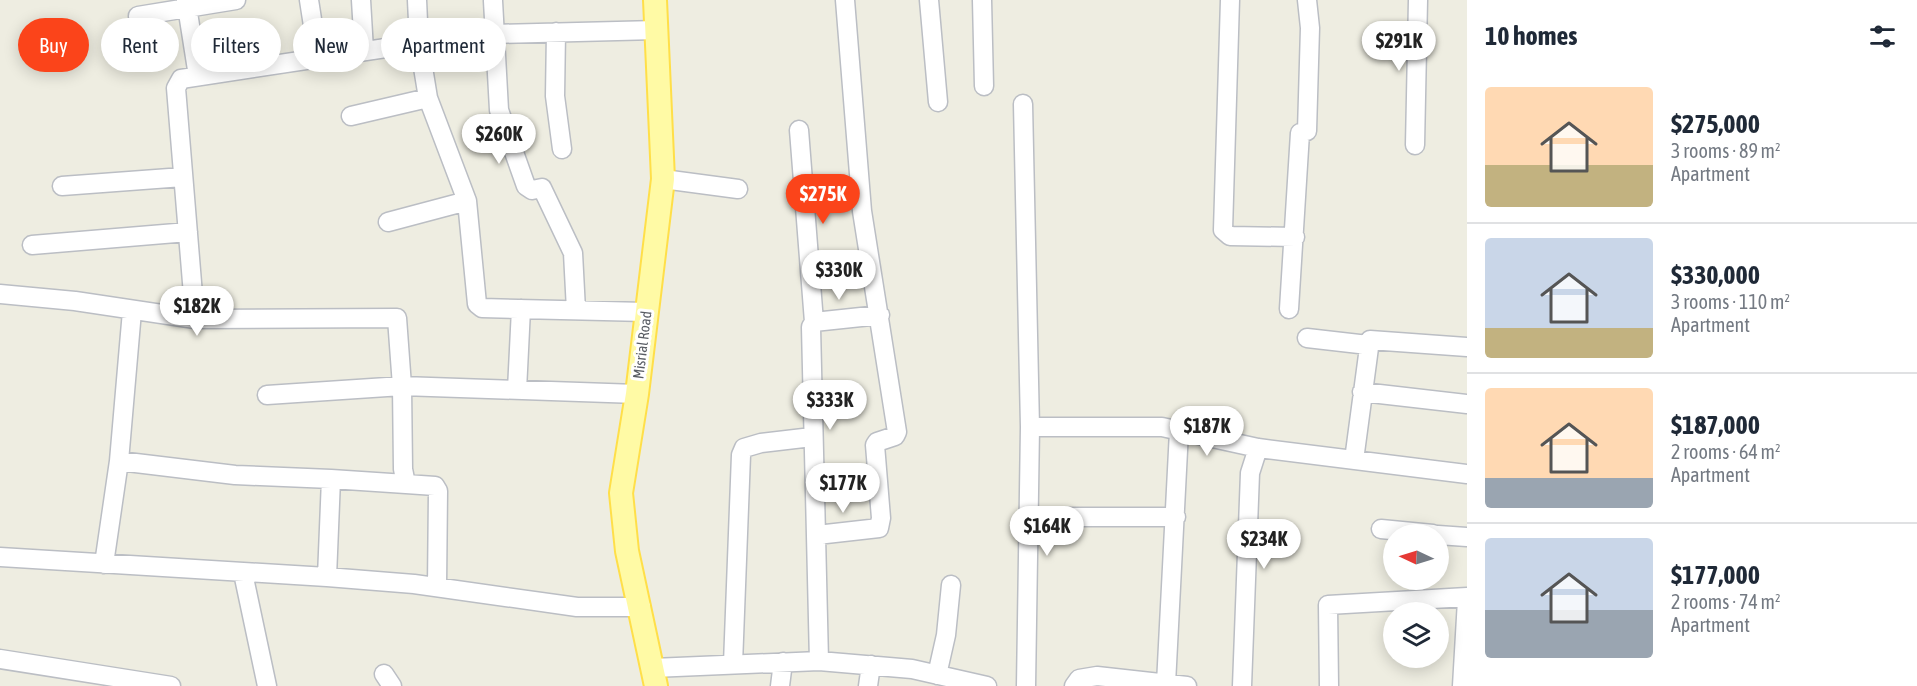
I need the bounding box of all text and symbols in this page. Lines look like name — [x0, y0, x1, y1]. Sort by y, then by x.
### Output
chip: Buy — [18, 18, 89, 72]
chip: Rent — [101, 18, 179, 72]
chip: Filters — [191, 18, 281, 72]
chip: New — [293, 18, 369, 72]
chip: Apartment — [381, 18, 506, 72]
icon: filters — [1866, 20, 1899, 53]
pin: $291K — [1357, 21, 1441, 72]
text: 10 homes — [1485, 21, 1578, 51]
text: $291K — [1376, 29, 1422, 52]
text: $275,000 — [1671, 109, 1760, 139]
icon: home — [1533, 111, 1605, 183]
pin: $260K — [457, 114, 541, 165]
text: $260K — [476, 122, 522, 145]
text: 3 rooms · 89 m² — [1671, 139, 1781, 162]
text: Apartment — [1671, 162, 1750, 185]
pin: $275K — [781, 174, 865, 225]
text: $275K — [800, 182, 846, 205]
pin: $330K — [797, 250, 881, 301]
text: $330K — [816, 258, 862, 281]
text: $330,000 — [1671, 260, 1760, 290]
icon: home — [1533, 262, 1605, 334]
pin: $182K — [155, 286, 239, 337]
text: 3 rooms · 110 m² — [1671, 290, 1790, 313]
text: $182K — [174, 294, 220, 317]
street label: Misrial Road — [629, 310, 655, 380]
text: Apartment — [1671, 313, 1750, 336]
pin: $333K — [788, 380, 872, 431]
text: $333K — [807, 388, 853, 411]
pin: $187K — [1165, 406, 1249, 457]
text: $187,000 — [1671, 410, 1760, 440]
icon: home — [1533, 412, 1605, 484]
text: $187K — [1184, 414, 1230, 437]
text: 2 rooms · 64 m² — [1671, 440, 1781, 463]
pin: $177K — [801, 463, 885, 514]
text: Apartment — [1671, 463, 1750, 486]
text: $177K — [820, 471, 866, 494]
pin: $164K — [1005, 506, 1089, 557]
text: $164K — [1024, 514, 1070, 537]
pin: $234K — [1222, 519, 1306, 570]
north arrow — [1383, 524, 1449, 590]
map controls — [1383, 524, 1449, 668]
text: $234K — [1241, 527, 1287, 550]
text: $177,000 — [1671, 560, 1760, 590]
icon: home — [1533, 562, 1605, 634]
text: 2 rooms · 74 m² — [1671, 590, 1781, 613]
button: layers — [1383, 602, 1449, 668]
text: Apartment — [1671, 613, 1750, 636]

